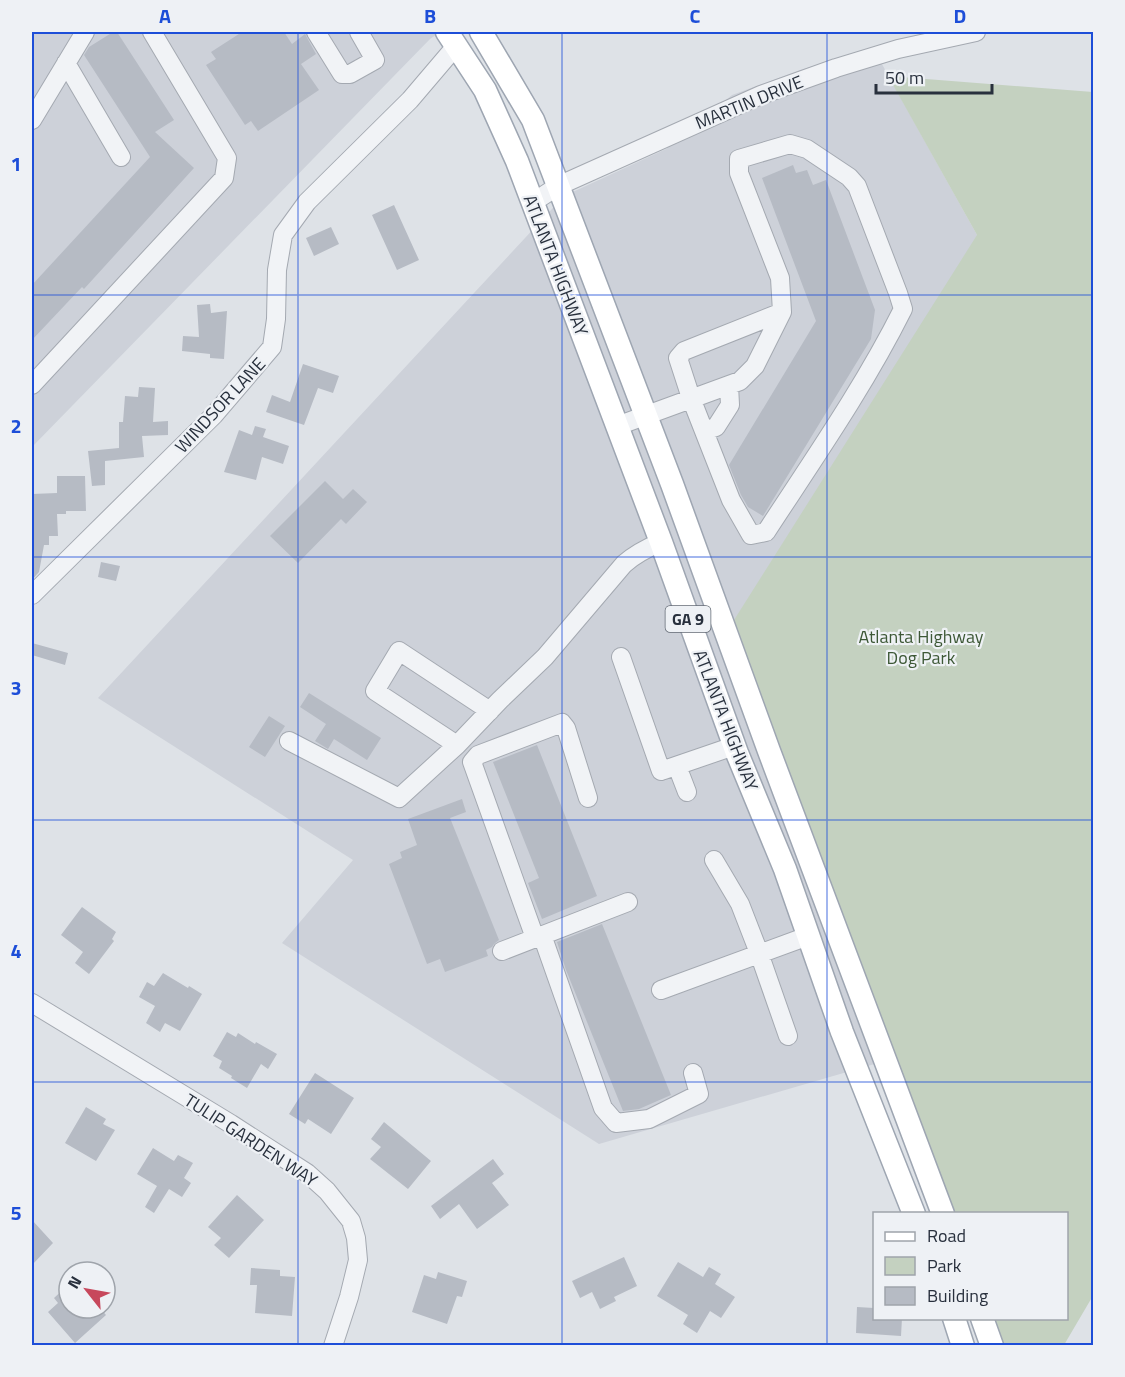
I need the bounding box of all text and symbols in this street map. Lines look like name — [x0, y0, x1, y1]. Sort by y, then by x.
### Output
text: A — [159, 0, 171, 31]
text: B — [424, 0, 436, 31]
text: C — [690, 0, 701, 31]
text: D — [954, 0, 966, 31]
scale bar — [876, 57, 992, 95]
text: 50 m — [885, 64, 924, 91]
street label: MARTIN DRIVE — [691, 68, 807, 136]
text: 1 — [10, 148, 22, 179]
street label: ATLANTA HIGHWAY — [517, 191, 595, 340]
street label: WINDSOR LANE — [168, 351, 272, 459]
text: 2 — [10, 410, 22, 441]
road number: GA 9 — [666, 606, 710, 632]
park label: Atlanta Highway Dog Park — [858, 623, 984, 671]
street label: ATLANTA HIGHWAY — [687, 646, 765, 795]
text: 3 — [10, 672, 22, 703]
text: 4 — [10, 935, 22, 966]
street label: TULIP GARDEN WAY — [179, 1087, 323, 1194]
text: 5 — [10, 1197, 22, 1228]
legend — [873, 1212, 1068, 1320]
text: Road — [927, 1222, 966, 1249]
text: Park — [927, 1252, 962, 1279]
north arrow — [57, 1260, 117, 1320]
text: N — [61, 1271, 87, 1293]
text: Building — [927, 1282, 988, 1309]

